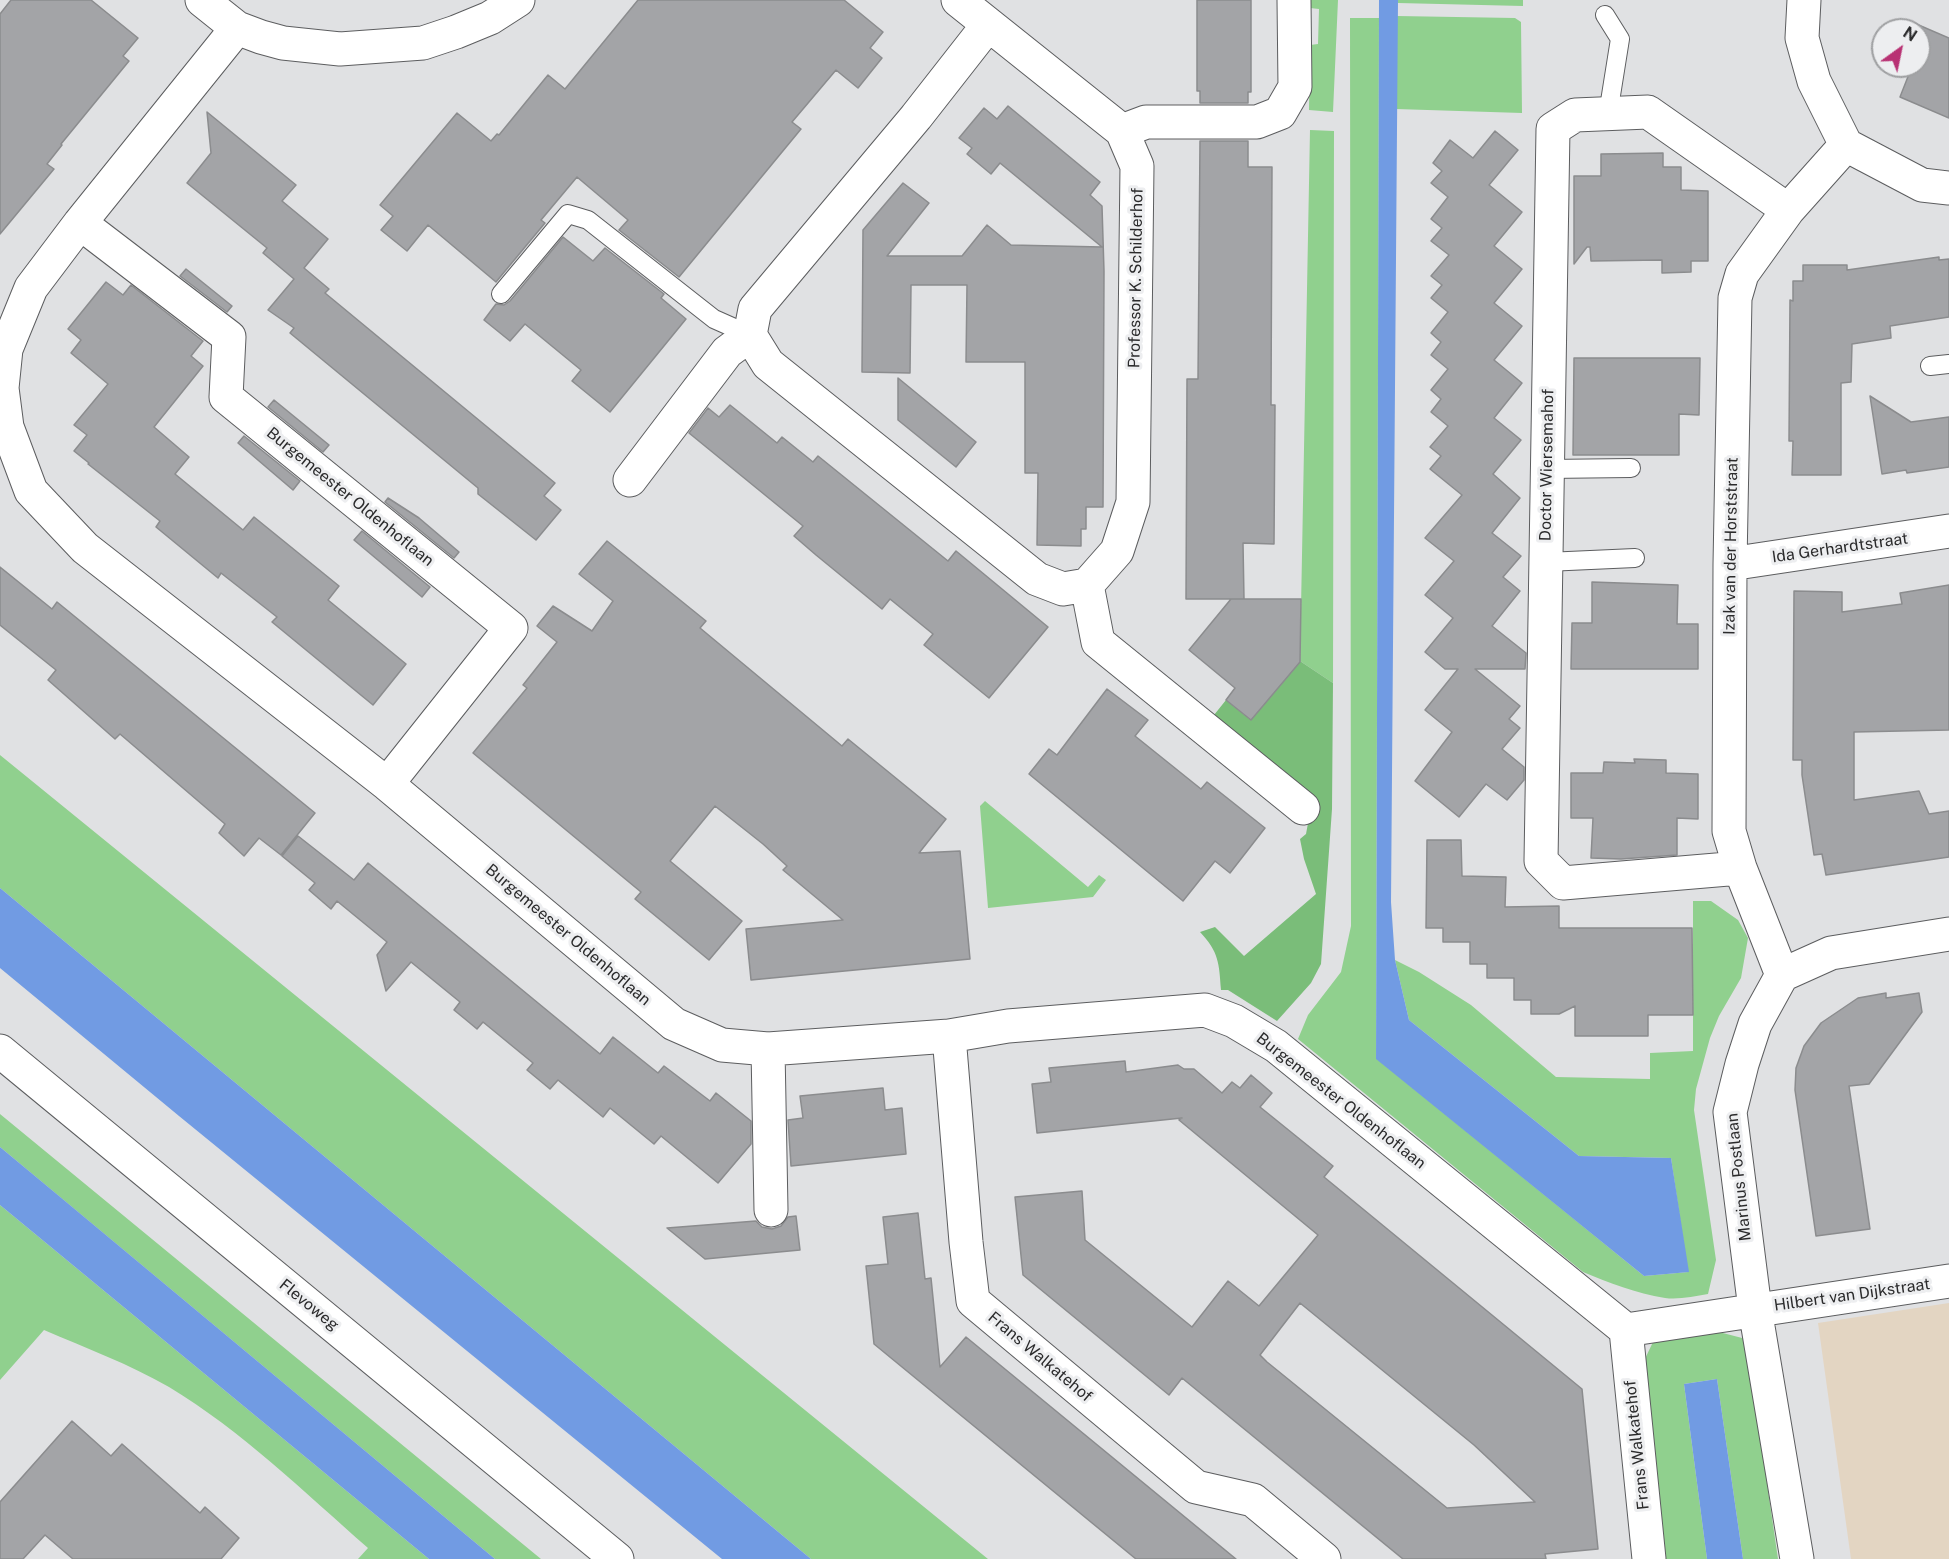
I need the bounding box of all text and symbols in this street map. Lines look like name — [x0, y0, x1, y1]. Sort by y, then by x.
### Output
north arrow — [1871, 18, 1931, 78]
text: N — [1900, 23, 1920, 46]
street label: Professor K. Schilderhof — [1125, 188, 1147, 368]
street label: Doctor Wiersemahof — [1536, 389, 1558, 541]
street label: Burgemeester Oldenhoflaan — [262, 424, 438, 570]
street label: Izak van der Horststraat — [1720, 457, 1742, 635]
street label: Ida Gerhardtstraat — [1771, 529, 1909, 567]
street label: Burgemeester Oldenhoflaan — [481, 860, 655, 1010]
street label: Burgemeester Oldenhoflaan — [1252, 1029, 1430, 1173]
street label: Marinus Postlaan — [1723, 1112, 1755, 1242]
street label: Flevoweg — [275, 1275, 343, 1335]
street label: Hilbert van Dijkstraat — [1773, 1275, 1931, 1315]
street label: Frans Walkatehof — [984, 1308, 1096, 1406]
street label: Frans Walkatehof — [1621, 1379, 1653, 1511]

